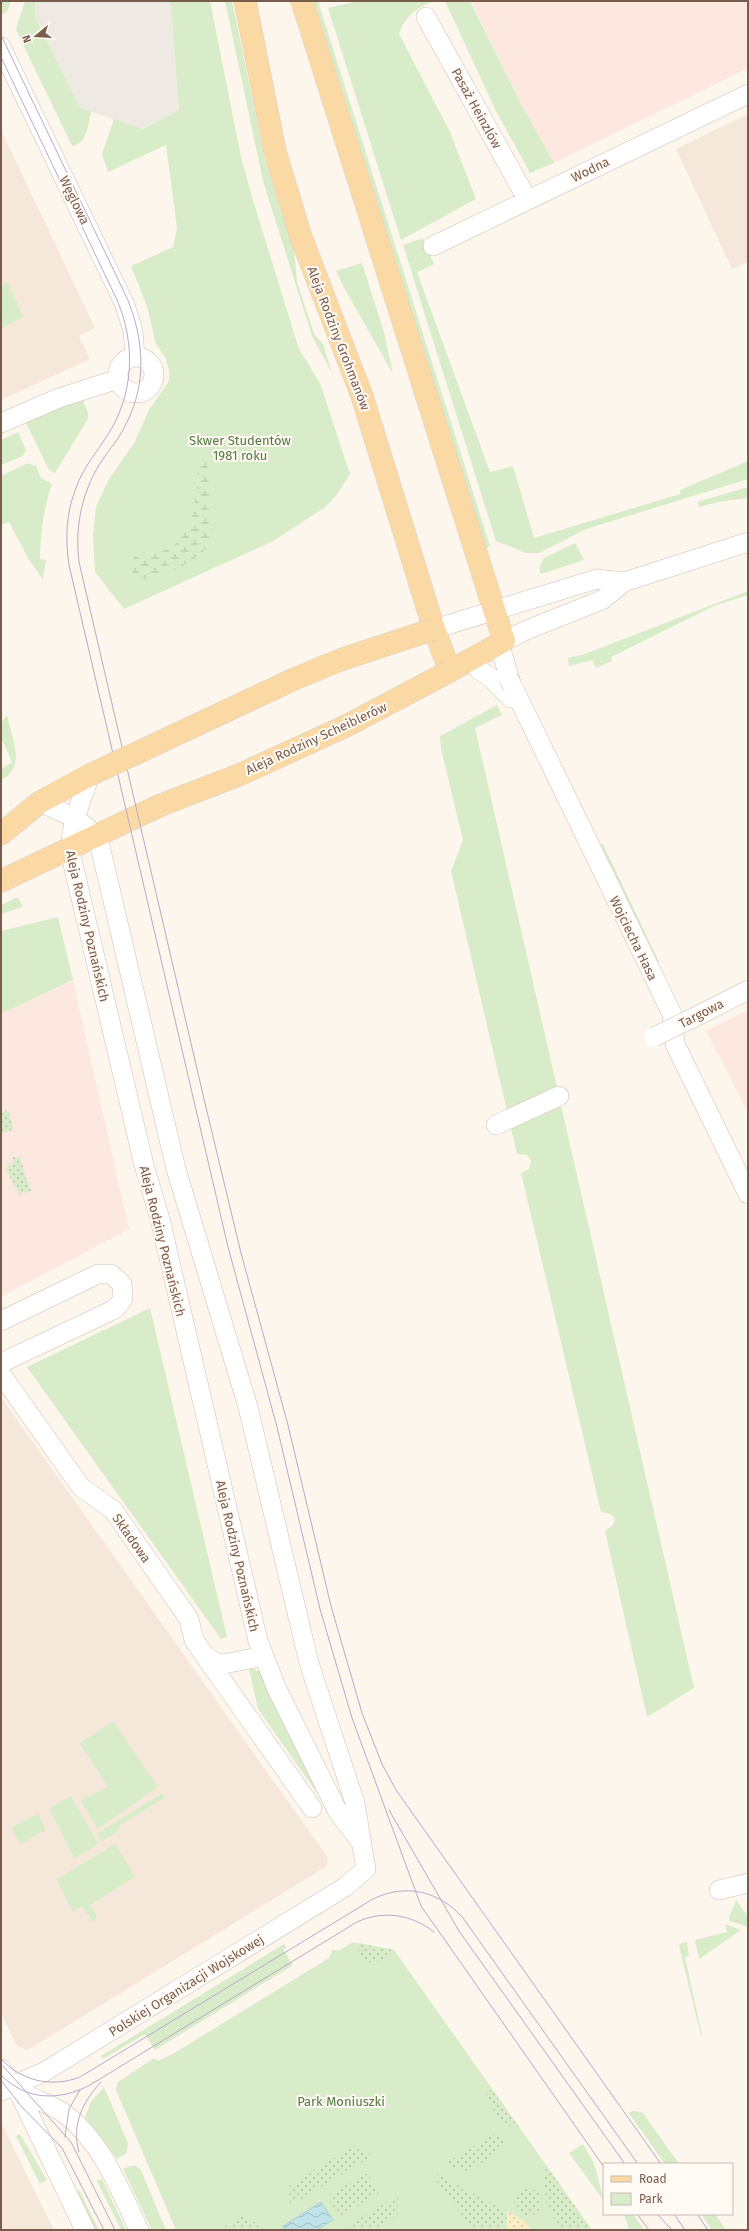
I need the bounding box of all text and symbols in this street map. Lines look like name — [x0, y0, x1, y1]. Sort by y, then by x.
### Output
north arrow — [16, 16, 56, 56]
text: N — [20, 33, 34, 44]
street label: Pasaż Heinzlów — [448, 65, 505, 152]
street label: Wodna — [569, 154, 612, 185]
street label: Węglowa — [56, 174, 93, 227]
street label: Aleja Rodziny Grohmanów — [304, 264, 373, 413]
park label: Skwer Studentów 1981 roku — [189, 433, 292, 463]
street label: Aleja Rodziny Scheiblerów — [243, 699, 390, 778]
street label: Aleja Rodziny Poznańskich — [63, 849, 112, 1003]
street label: Wojciecha Hasa — [607, 894, 660, 983]
street label: Targowa — [676, 996, 726, 1031]
street label: Aleja Rodziny Poznańskich — [136, 1164, 189, 1318]
street label: Aleja Rodziny Poznańskich — [213, 1479, 262, 1633]
street label: Składowa — [109, 1511, 154, 1566]
street label: Polskiej Organizacji Wojskowej — [106, 1932, 266, 2039]
park label: Park Moniuszki — [297, 2094, 385, 2109]
legend — [603, 2163, 733, 2215]
text: Road — [639, 2172, 667, 2186]
text: Park — [639, 2192, 663, 2206]

